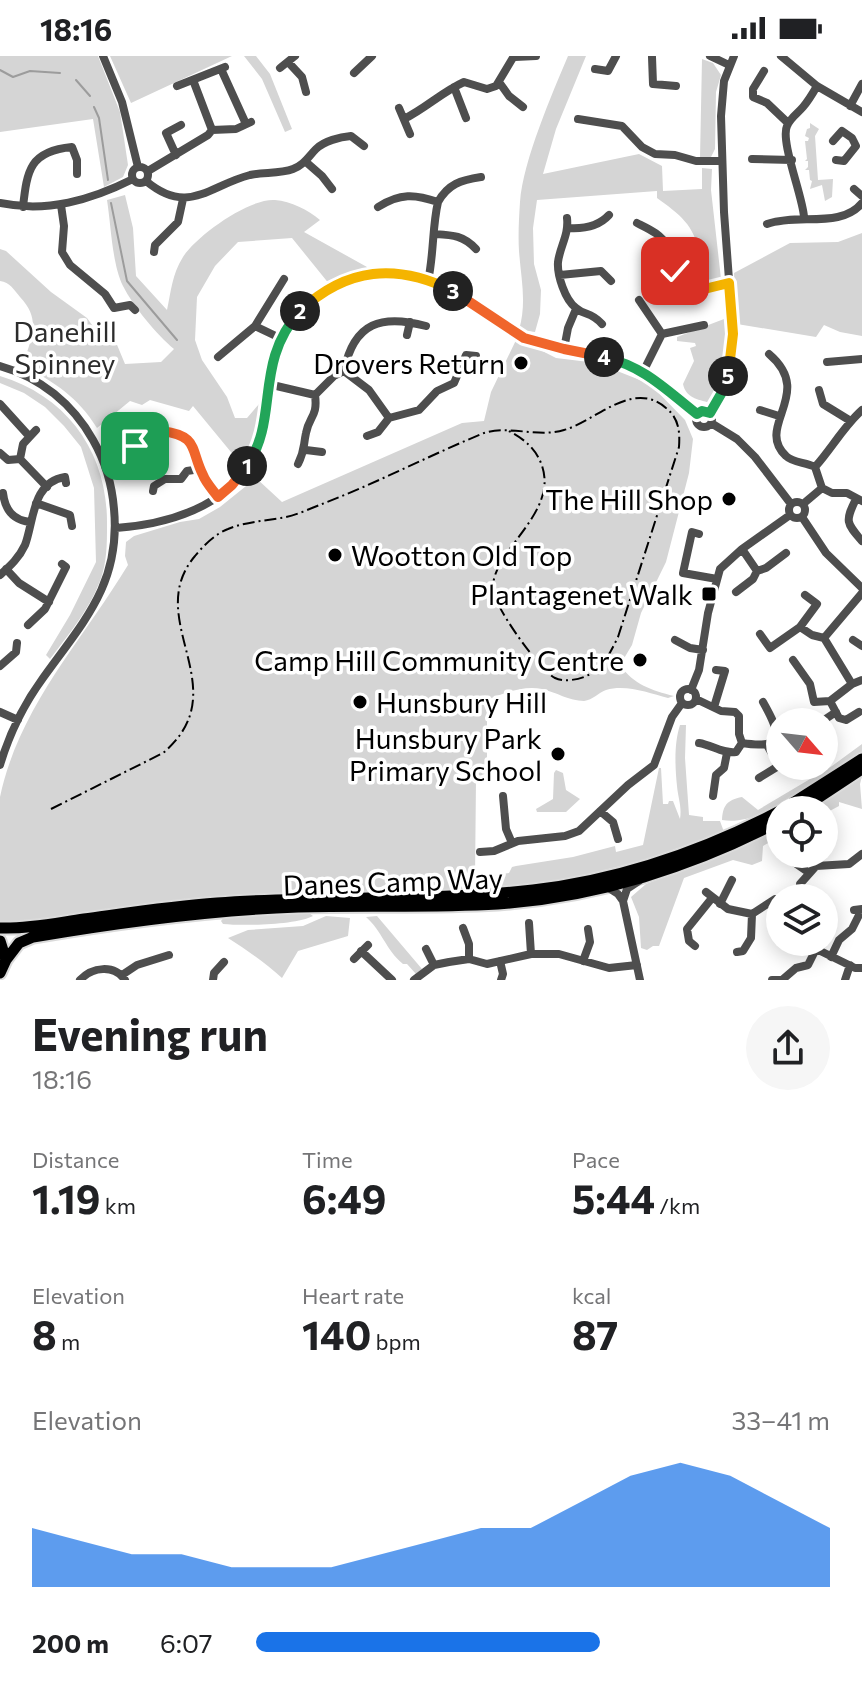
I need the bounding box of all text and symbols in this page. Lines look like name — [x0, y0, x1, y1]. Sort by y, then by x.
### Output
text: 18:16 — [40, 10, 112, 47]
pin — [641, 237, 709, 305]
icon: check — [653, 249, 697, 293]
pin: 3 — [433, 271, 473, 311]
text: 3 — [447, 277, 459, 304]
pin: 2 — [280, 291, 320, 331]
text: 2 — [294, 297, 306, 324]
park label: Danehill Spinney — [13, 314, 117, 380]
pin: 4 — [584, 337, 624, 377]
text: 4 — [597, 343, 611, 370]
place label: Drovers Return — [313, 346, 505, 380]
marker: Drovers Return — [512, 354, 530, 372]
pin: 5 — [708, 356, 748, 396]
text: 5 — [722, 362, 734, 389]
pin — [101, 412, 169, 480]
icon: arrive — [113, 424, 157, 468]
pin: 1 — [227, 446, 267, 486]
text: 1 — [242, 452, 252, 479]
place label: The Hill Shop — [545, 482, 713, 516]
marker: The Hill Shop — [720, 490, 738, 508]
place label: Wootton Old Top — [351, 538, 572, 572]
marker: Wootton Old Top — [326, 546, 344, 564]
place label: Plantagenet Walk — [470, 577, 693, 611]
marker: Plantagenet Walk — [700, 585, 718, 603]
place label: Camp Hill Community Centre — [254, 643, 624, 677]
marker: Camp Hill Community Centre — [631, 651, 649, 669]
place label: Hunsbury Hill — [376, 685, 547, 719]
marker: Hunsbury Hill — [351, 693, 369, 711]
north arrow — [766, 708, 838, 780]
map controls — [766, 708, 838, 956]
place label: Hunsbury Park Primary School — [349, 721, 542, 787]
marker: Hunsbury Park Primary School — [549, 745, 567, 763]
button: locate — [766, 796, 838, 868]
street label: Danes Camp Way — [282, 860, 504, 902]
button: layers — [766, 884, 838, 956]
text: Evening run — [32, 1006, 268, 1060]
button: share — [746, 1006, 830, 1090]
text: 18:16 — [32, 1063, 92, 1094]
text: Distance — [32, 1146, 119, 1173]
text: Time — [302, 1146, 353, 1173]
text: Pace — [572, 1146, 620, 1173]
text: 1.19 — [32, 1173, 101, 1222]
text: 6:49 — [302, 1173, 386, 1222]
text: 5:44 — [572, 1173, 655, 1222]
text: km — [101, 1192, 136, 1219]
text: /km — [655, 1192, 700, 1219]
text: Elevation — [32, 1282, 125, 1309]
text: Heart rate — [302, 1282, 404, 1309]
text: kcal — [572, 1282, 611, 1309]
text: 8 — [32, 1309, 57, 1358]
text: 140 — [302, 1309, 371, 1358]
text: 87 — [572, 1309, 618, 1358]
text: m — [57, 1328, 80, 1355]
text: bpm — [371, 1328, 421, 1355]
text: Elevation — [32, 1404, 142, 1435]
text: 33–41 m — [731, 1404, 830, 1435]
text: 200 m — [32, 1627, 109, 1658]
text: 6:07 — [160, 1627, 213, 1658]

